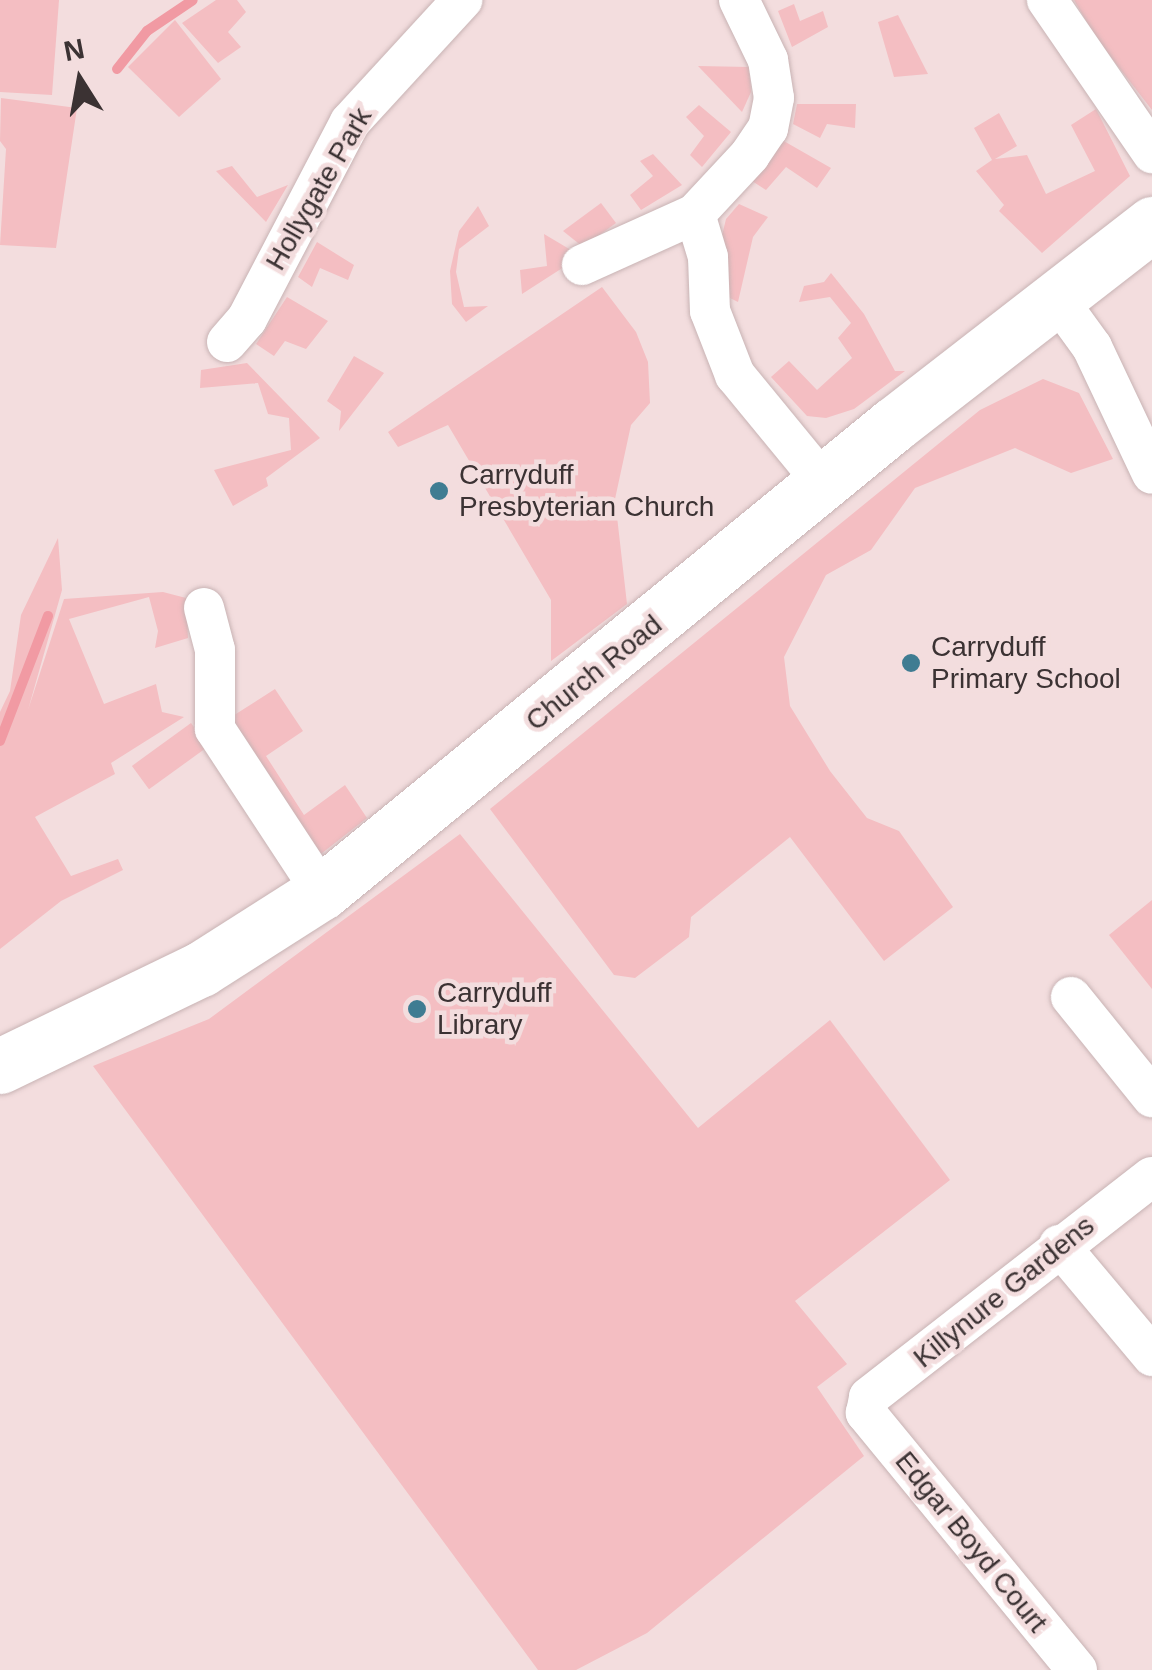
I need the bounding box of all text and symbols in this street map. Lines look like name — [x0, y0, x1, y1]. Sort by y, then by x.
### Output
north arrow — [30, 30, 130, 130]
text: N — [61, 33, 87, 67]
street label: Hollygate Park — [259, 102, 379, 276]
place label: Carryduff Presbyterian Church — [459, 458, 714, 524]
marker: Carryduff Presbyterian Church — [428, 480, 450, 502]
street label: Church Road — [519, 608, 669, 738]
place label: Carryduff Primary School — [931, 630, 1121, 696]
marker: Carryduff Primary School — [900, 652, 922, 674]
place label: Carryduff Library — [437, 976, 552, 1042]
marker: Carryduff Library — [406, 998, 428, 1020]
street label: Killynure Gardens — [907, 1209, 1101, 1375]
street label: Edgar Boyd Court — [888, 1445, 1054, 1639]

